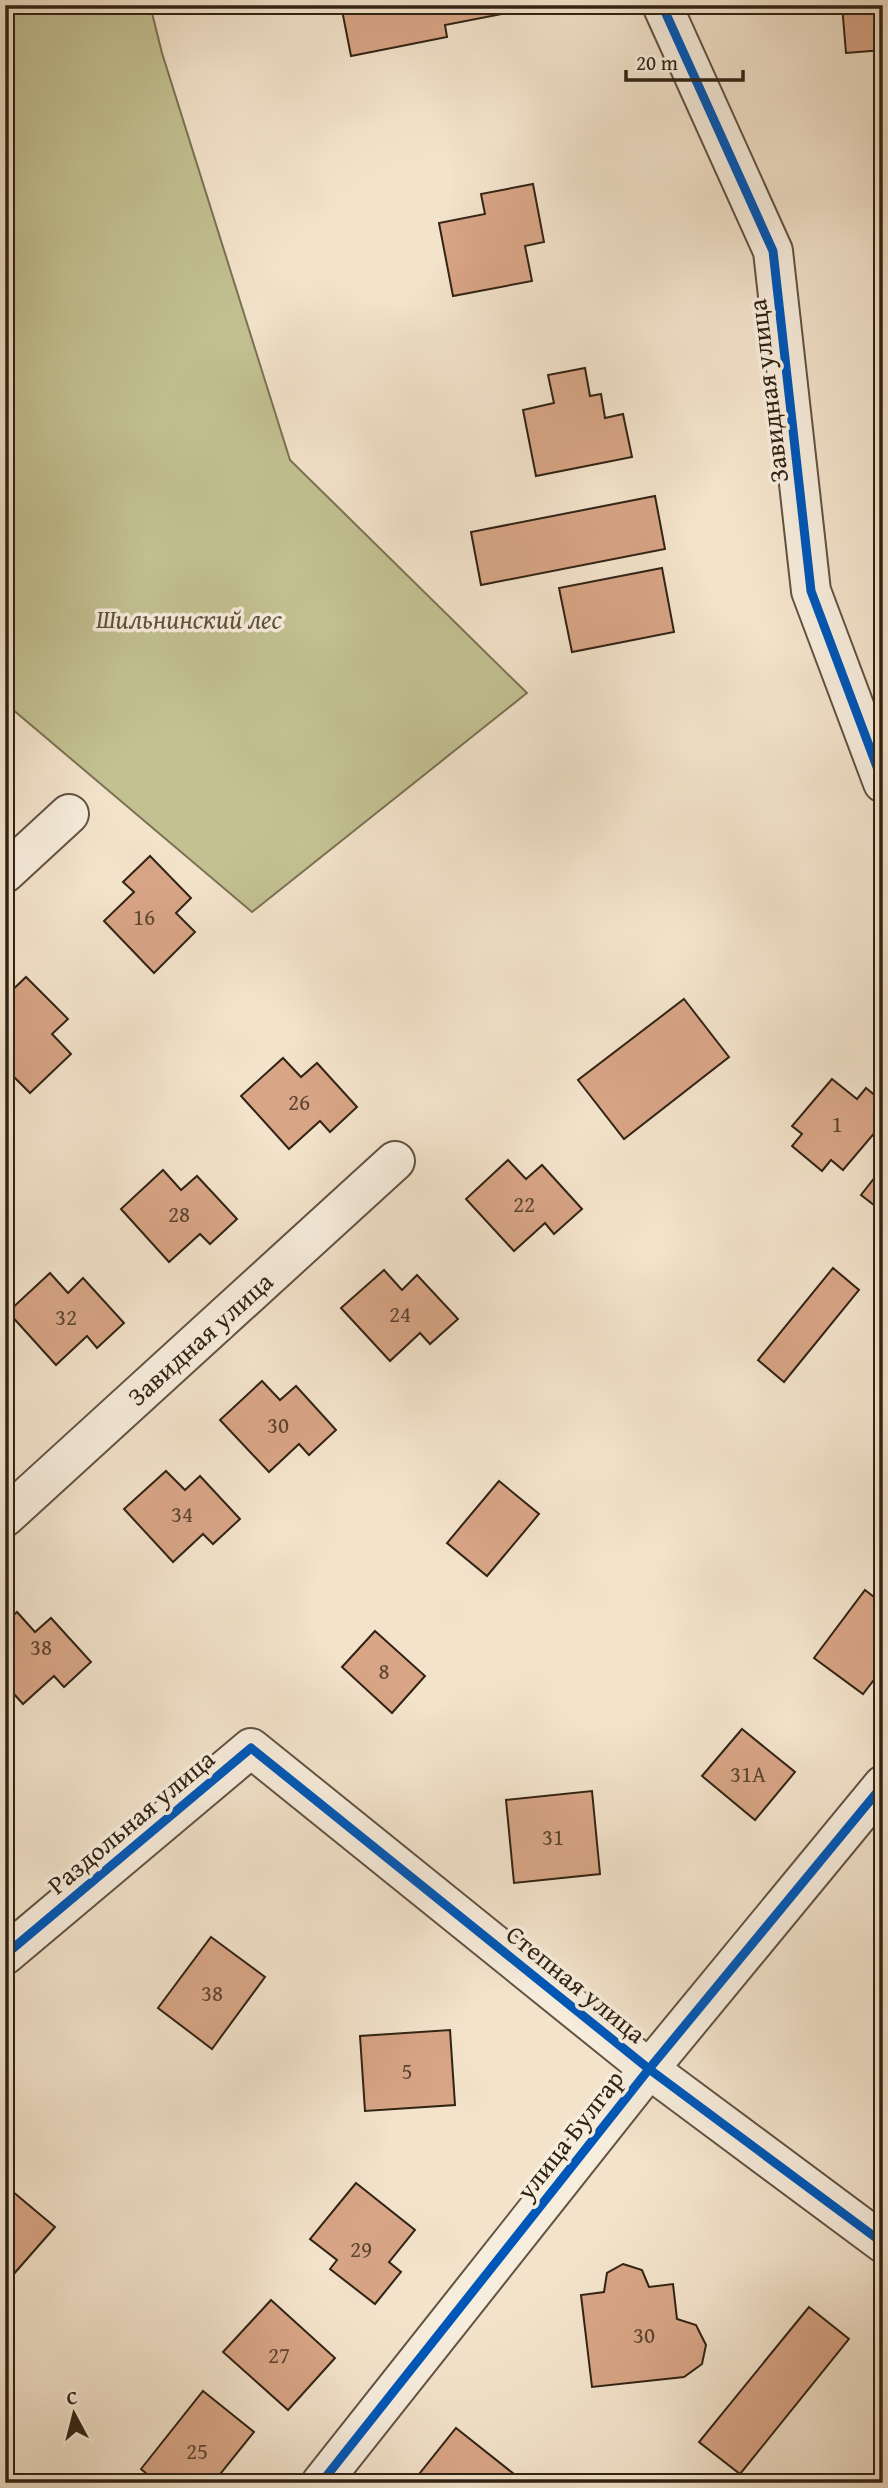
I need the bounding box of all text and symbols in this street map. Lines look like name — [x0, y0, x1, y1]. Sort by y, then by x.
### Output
scale bar — [626, 38, 743, 82]
text: 20 m — [636, 47, 678, 78]
street label: Завидная улица — [737, 296, 798, 485]
park label: Шильнинский лес — [96, 599, 283, 638]
house number: 16 — [133, 900, 155, 933]
house number: 26 — [288, 1085, 310, 1118]
house number: 1 — [831, 1107, 843, 1140]
house number: 22 — [513, 1187, 535, 1220]
house number: 28 — [168, 1197, 190, 1230]
street label: Завидная улица — [118, 1262, 282, 1415]
house number: 24 — [389, 1297, 411, 1330]
house number: 32 — [55, 1300, 77, 1333]
house number: 30 — [267, 1408, 289, 1441]
house number: 34 — [171, 1497, 193, 1530]
house number: 38 — [30, 1630, 52, 1663]
house number: 8 — [378, 1654, 390, 1687]
street label: Раздольная улица — [38, 1739, 223, 1903]
house number: 31А — [730, 1757, 766, 1790]
house number: 31 — [542, 1820, 564, 1853]
street label: Степная улица — [498, 1915, 655, 2053]
house number: 38 — [201, 1976, 223, 2009]
house number: 5 — [401, 2054, 413, 2087]
street label: улица Булгар — [506, 2061, 633, 2209]
house number: 29 — [350, 2232, 372, 2265]
house number: 30 — [633, 2318, 655, 2351]
house number: 27 — [268, 2338, 290, 2371]
north arrow — [38, 2380, 108, 2450]
text: С — [65, 2383, 79, 2412]
house number: 25 — [186, 2434, 208, 2467]

